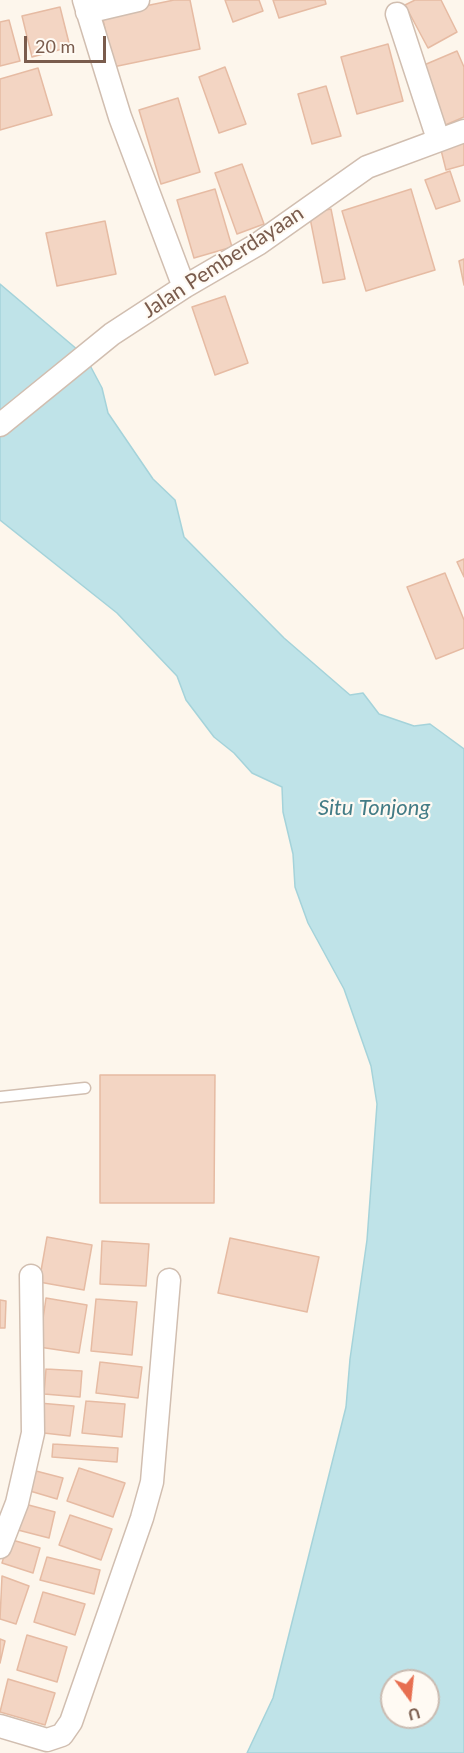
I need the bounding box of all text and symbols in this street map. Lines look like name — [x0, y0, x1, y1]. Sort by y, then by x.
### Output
scale bar — [27, 24, 110, 62]
text: 20 m — [35, 35, 75, 57]
street label: Jalan Pemberdayaan — [138, 201, 308, 323]
water label: Situ Tonjong — [318, 795, 430, 821]
north arrow — [380, 1669, 440, 1729]
text: U — [406, 1704, 422, 1726]

